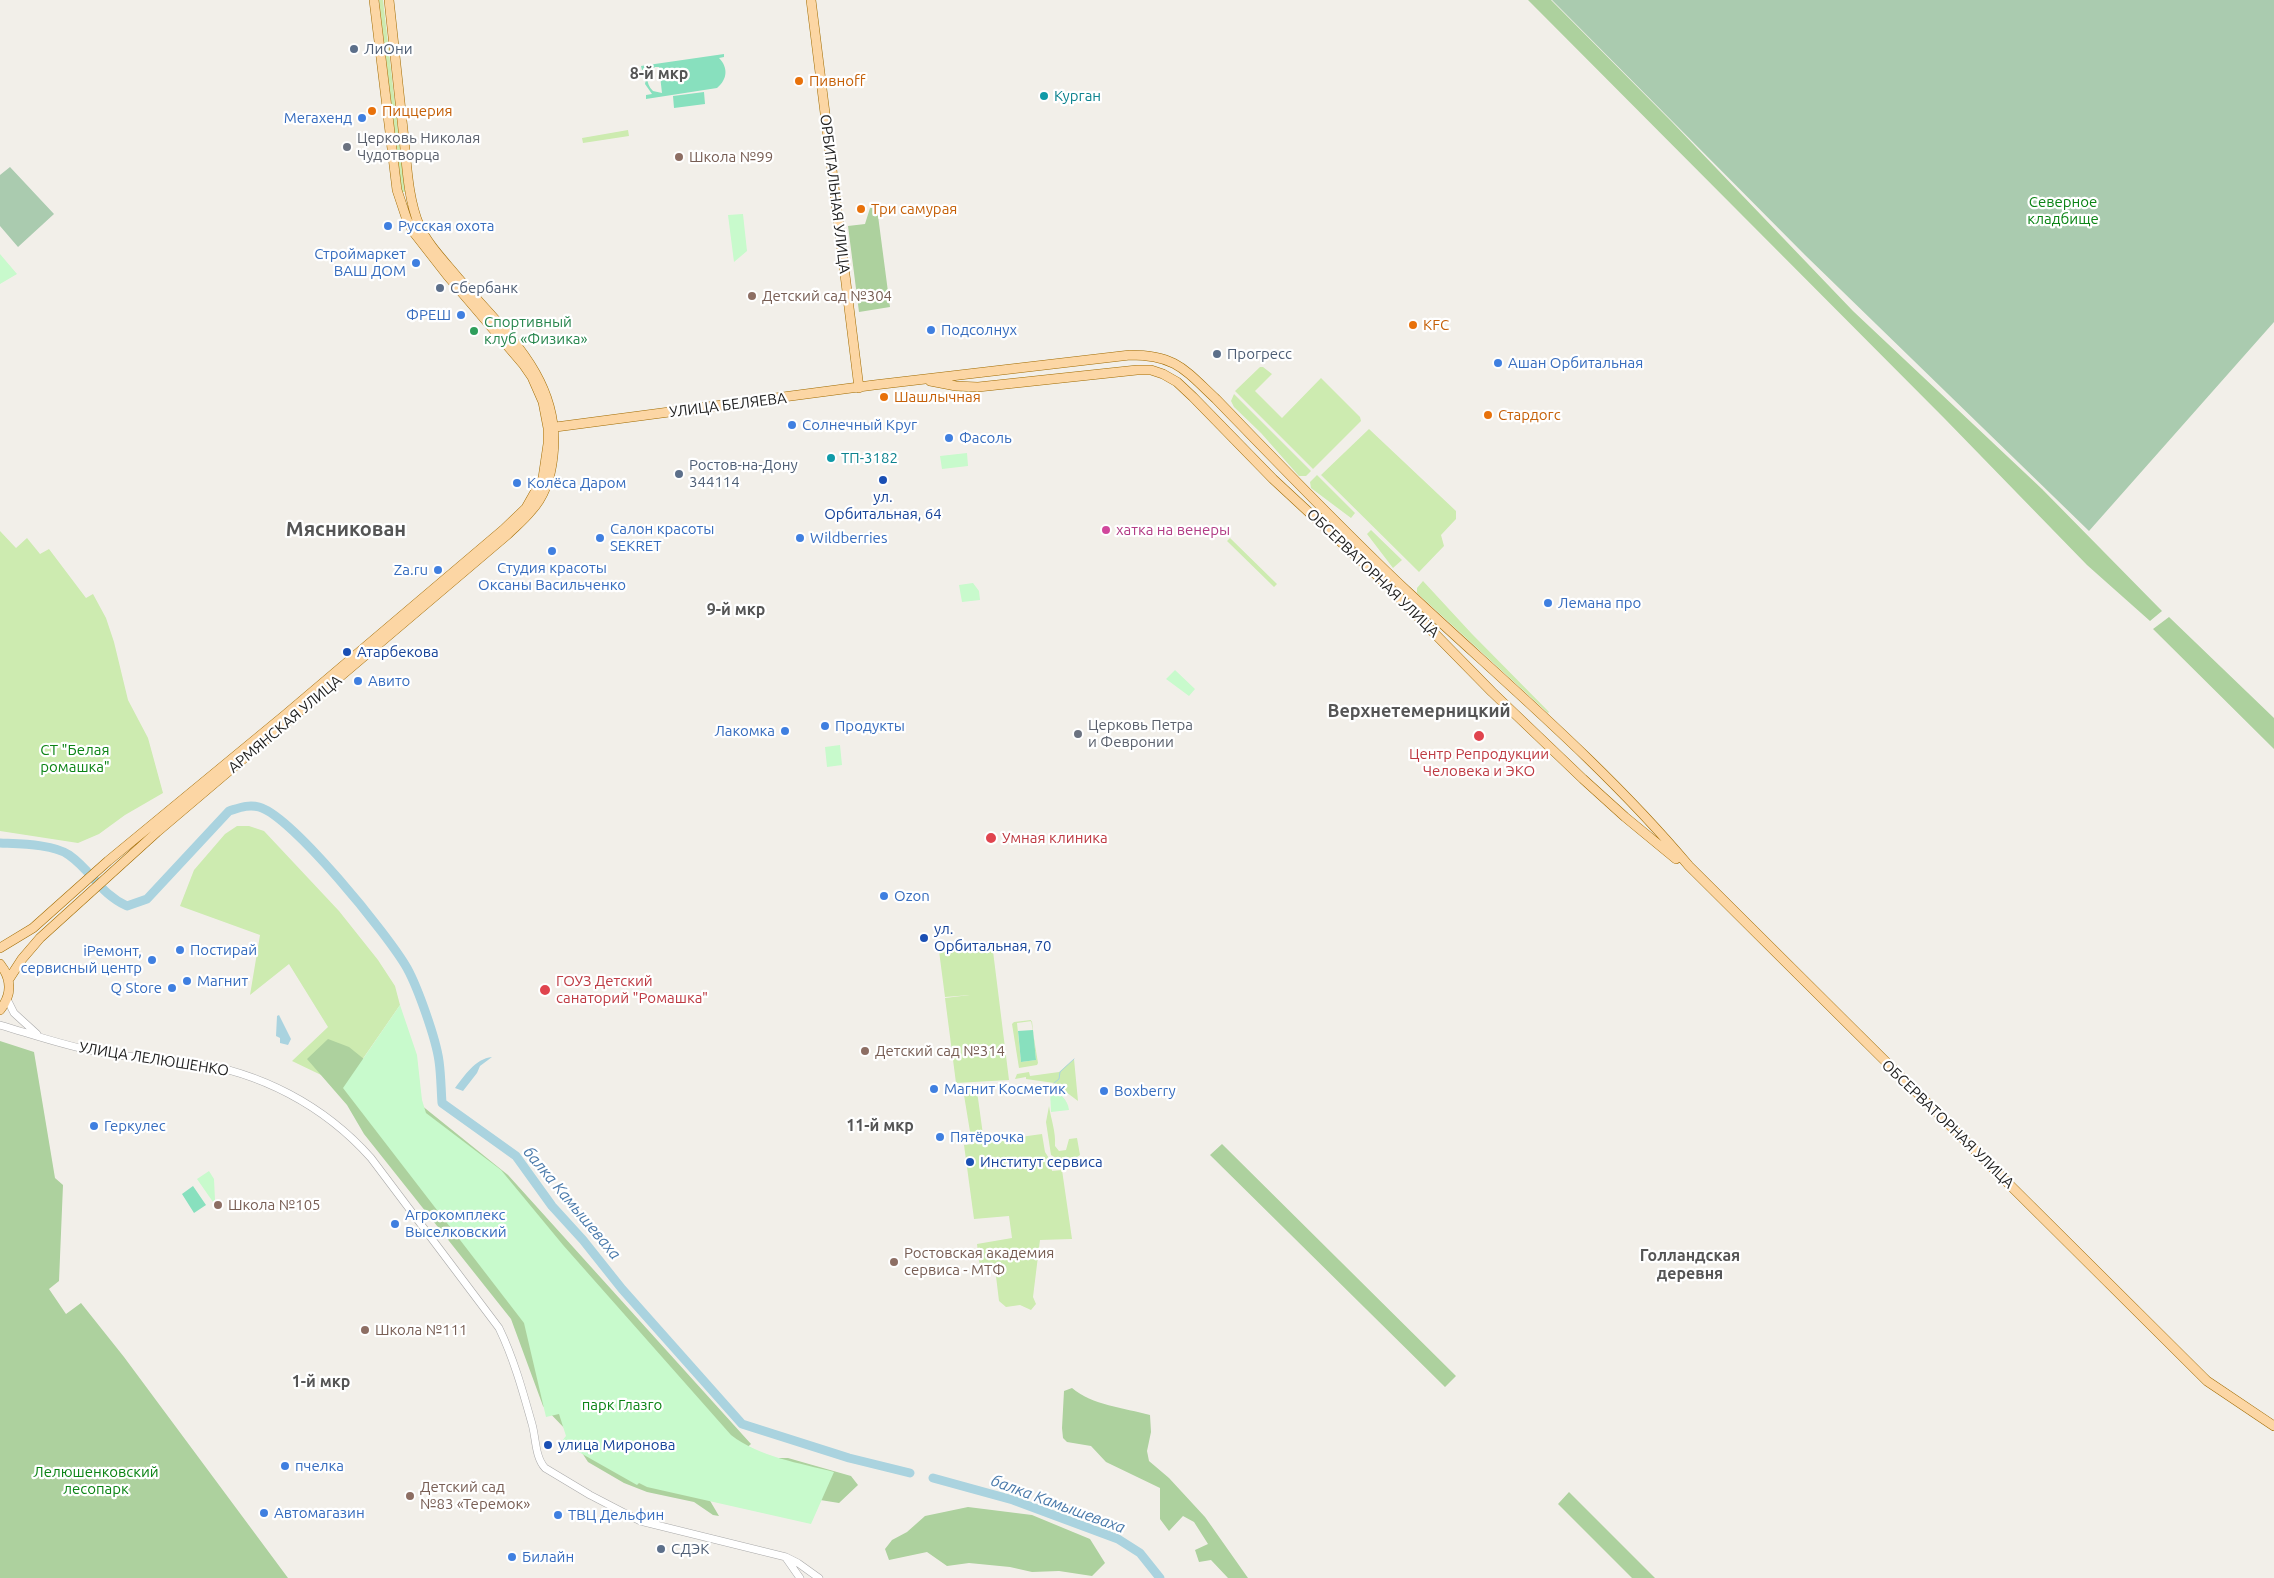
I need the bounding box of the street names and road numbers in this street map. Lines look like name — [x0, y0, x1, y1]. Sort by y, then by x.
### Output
street label: ОРБИТАЛЬНАЯ УЛИЦА — [816, 113, 854, 275]
street label: УЛИЦА БЕЛЯЕВА — [668, 389, 788, 421]
street label: ОБСЕРВАТОРНАЯ УЛИЦА — [1303, 505, 1443, 641]
street label: АРМЯНСКАЯ УЛИЦА — [225, 671, 345, 777]
street label: УЛИЦА ЛЕЛЮШЕНКО — [78, 1038, 230, 1080]
street label: ОБСЕРВАТОРНАЯ УЛИЦА — [1878, 1056, 2018, 1192]

